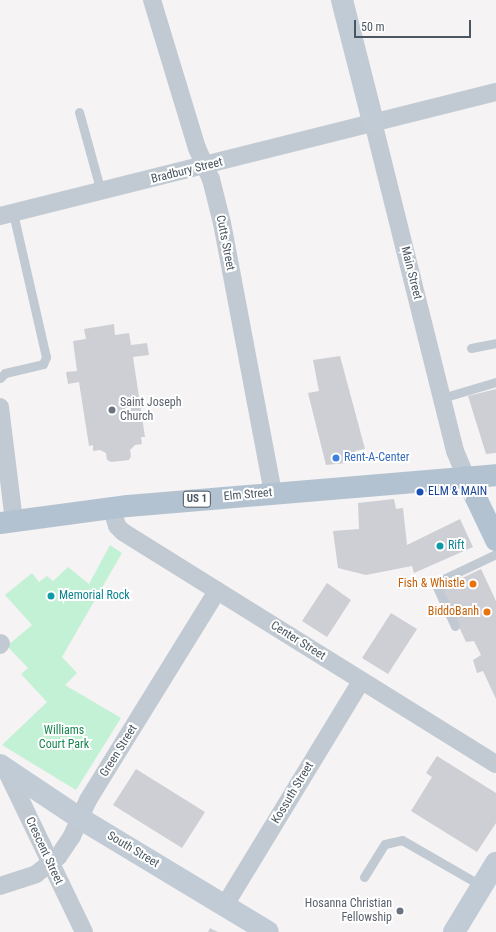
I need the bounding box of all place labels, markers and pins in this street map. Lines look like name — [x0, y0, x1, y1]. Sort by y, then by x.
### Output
place label: Saint Joseph Church — [120, 396, 181, 424]
marker: Saint Joseph Church — [107, 405, 117, 415]
place label: Rent-A-Center — [344, 451, 409, 465]
marker: Rent-A-Center — [331, 453, 341, 463]
place label: ELM & MAIN — [428, 485, 487, 499]
marker: ELM & MAIN — [415, 487, 425, 497]
place label: Rift — [448, 539, 464, 553]
marker: Rift — [435, 541, 445, 551]
place label: Fish & Whistle — [398, 577, 465, 591]
marker: Fish & Whistle — [468, 579, 478, 589]
place label: Memorial Rock — [59, 589, 130, 603]
marker: Memorial Rock — [46, 591, 56, 601]
place label: BiddoBanh — [428, 605, 479, 619]
marker: BiddoBanh — [482, 607, 492, 617]
place label: Hosanna Christian Fellowship — [305, 897, 392, 925]
marker: Hosanna Christian Fellowship — [395, 906, 405, 916]

